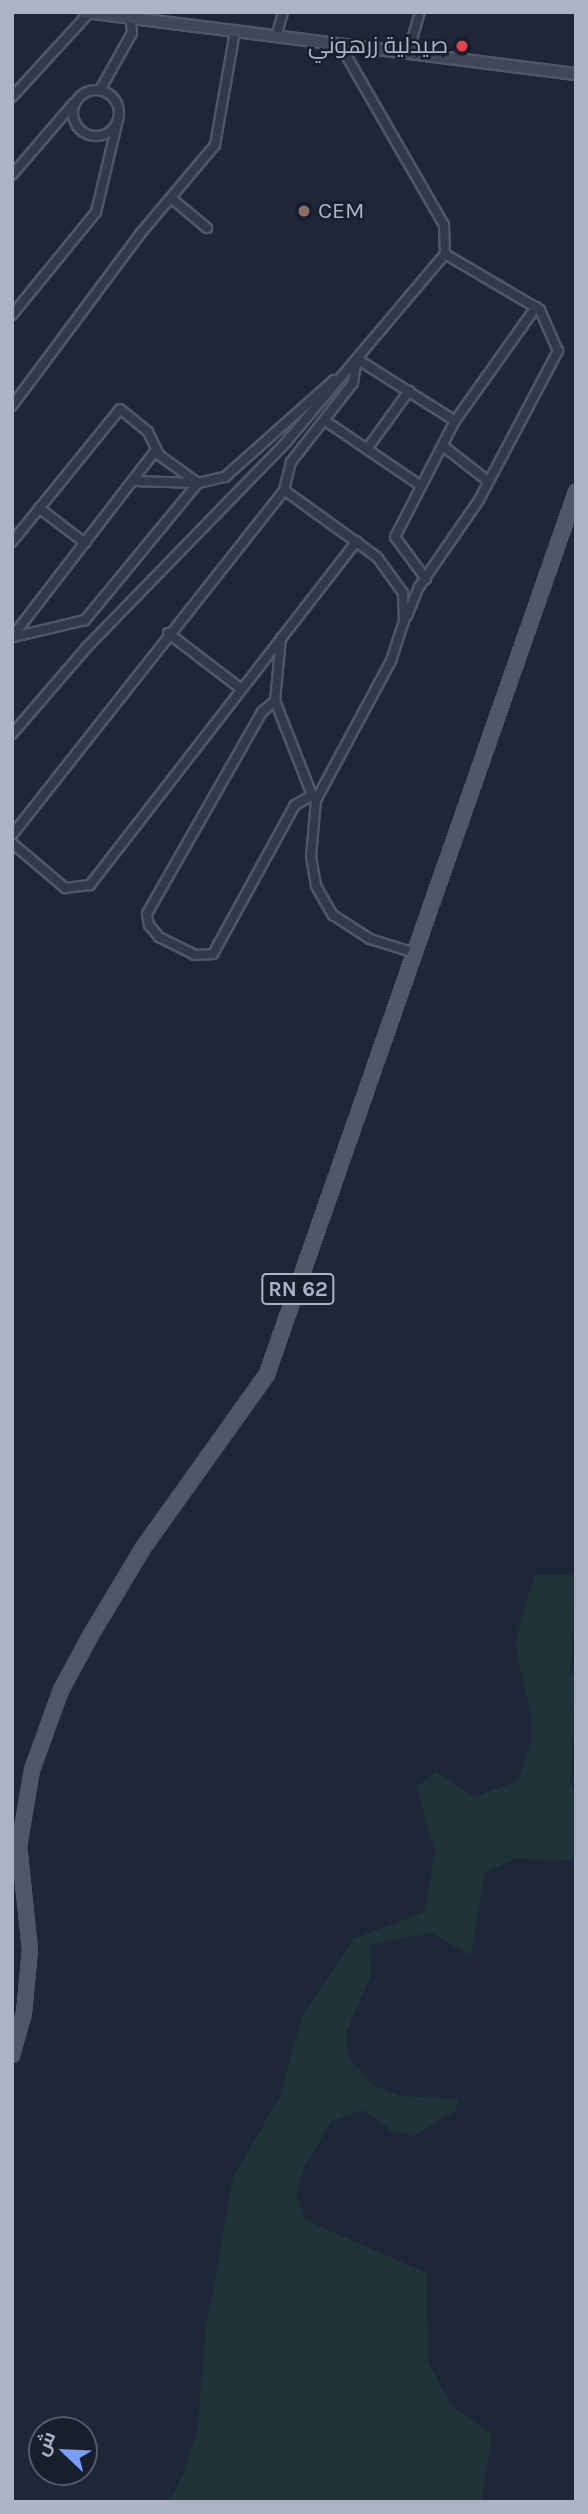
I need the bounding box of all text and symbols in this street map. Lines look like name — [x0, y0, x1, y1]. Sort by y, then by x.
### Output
place label: صيدلية زرهوني — [308, 32, 448, 60]
marker: صيدلية زرهوني — [454, 38, 470, 54]
place label: CEM — [318, 197, 365, 225]
marker: CEM — [296, 203, 312, 219]
road number: RN 62 — [261, 1272, 335, 1306]
north arrow — [28, 2416, 98, 2486]
text: ش — [31, 2428, 60, 2459]

